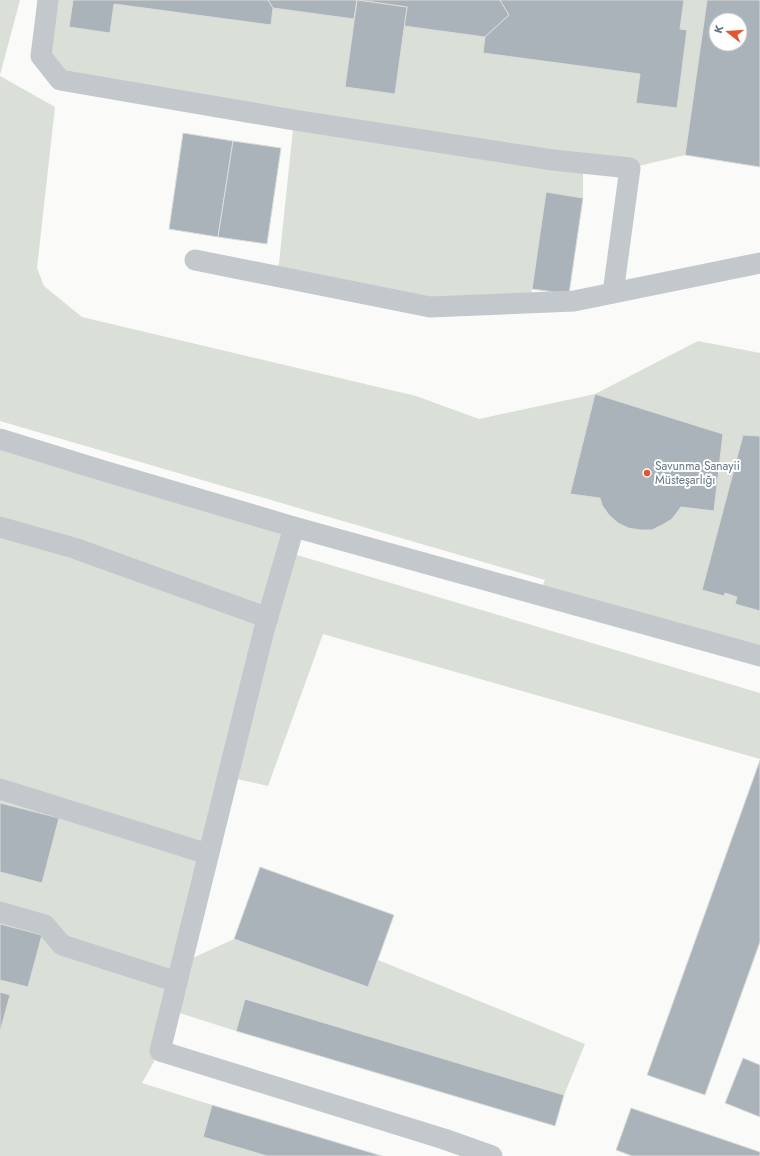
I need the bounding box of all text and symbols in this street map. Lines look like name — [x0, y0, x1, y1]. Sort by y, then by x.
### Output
north arrow — [708, 12, 748, 52]
text: K — [710, 23, 727, 35]
place label: Savunma Sanayii Müsteşarlığı — [655, 457, 740, 489]
marker: Savunma Sanayii Müsteşarlığı — [642, 468, 652, 478]

